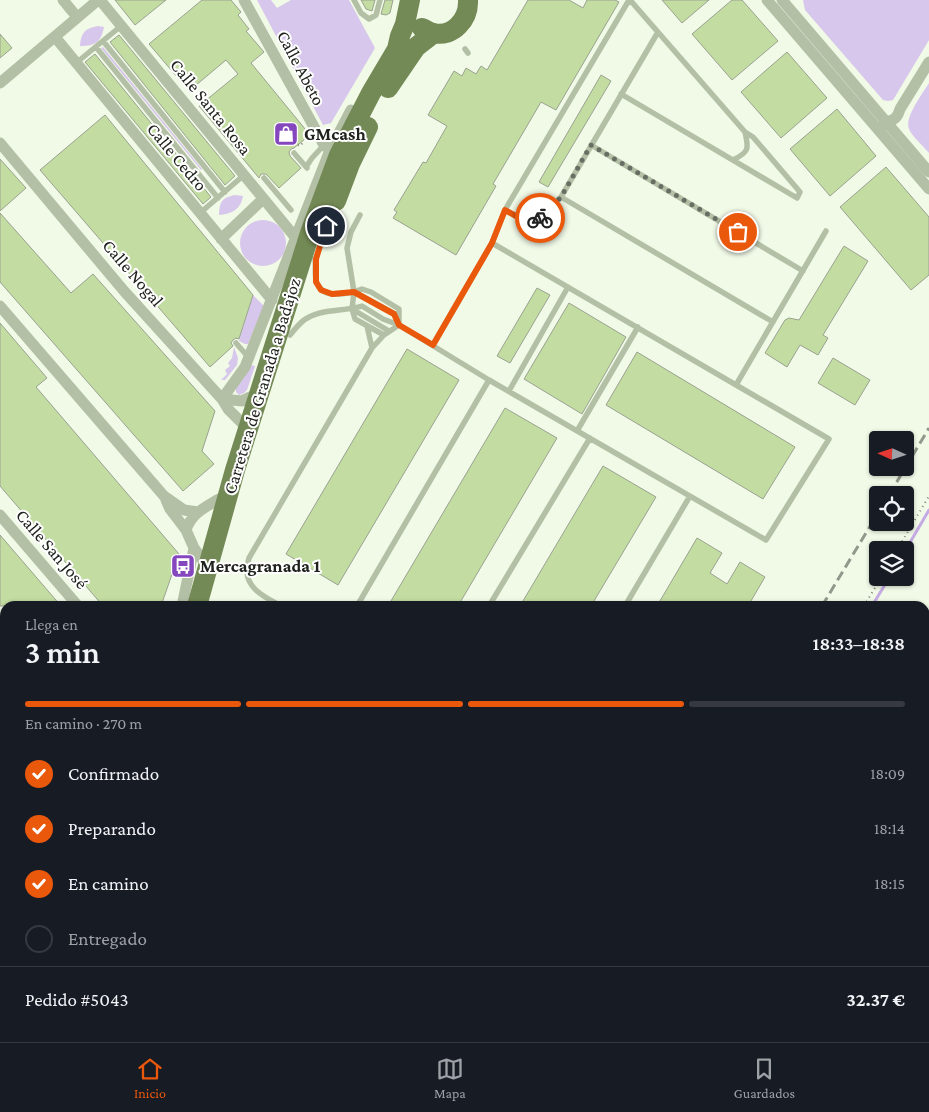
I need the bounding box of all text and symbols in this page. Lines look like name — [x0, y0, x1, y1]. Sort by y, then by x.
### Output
street label: Calle Abeto — [273, 27, 329, 109]
street label: Calle Santa Rosa — [166, 55, 256, 159]
street label: Calle Cedro — [143, 119, 211, 195]
shop icon: GMcash — [273, 121, 299, 147]
place label: GMcash — [304, 124, 366, 144]
courier — [515, 193, 565, 243]
icon: bike — [526, 204, 554, 232]
pin — [305, 205, 347, 247]
pin — [717, 211, 759, 253]
icon: home — [312, 212, 340, 240]
icon: bag — [724, 218, 752, 246]
street label: Calle Nogal — [99, 236, 168, 311]
street label: Carretera de Granada a Badajoz — [220, 275, 306, 497]
north arrow — [869, 431, 914, 476]
map controls — [869, 431, 914, 586]
button: locate — [869, 486, 914, 531]
street label: Calle San José — [12, 505, 92, 593]
button: layers — [869, 541, 914, 586]
bus stop icon: Mercagranada 1 — [170, 553, 196, 579]
place label: Mercagranada 1 — [200, 556, 321, 576]
text: Llega en — [25, 616, 78, 633]
text: 18:33–18:38 — [813, 633, 905, 654]
text: 3 min — [25, 634, 100, 670]
text: En camino · 270 m — [25, 715, 142, 732]
icon: check — [25, 760, 53, 788]
text: Confirmado — [68, 763, 159, 784]
text: 18:09 — [870, 765, 905, 782]
icon: check — [25, 815, 53, 843]
text: Preparando — [68, 818, 156, 839]
text: 18:14 — [874, 820, 905, 837]
icon: check — [25, 870, 53, 898]
text: En camino — [68, 873, 149, 894]
text: 18:15 — [875, 875, 905, 892]
text: Entregado — [68, 928, 147, 949]
text: Pedido #5043 — [25, 989, 129, 1010]
text: 32.37 € — [847, 989, 905, 1010]
tab: Inicio — [134, 1055, 166, 1101]
tab: Mapa — [434, 1055, 466, 1101]
tab: Guardados — [734, 1055, 795, 1101]

